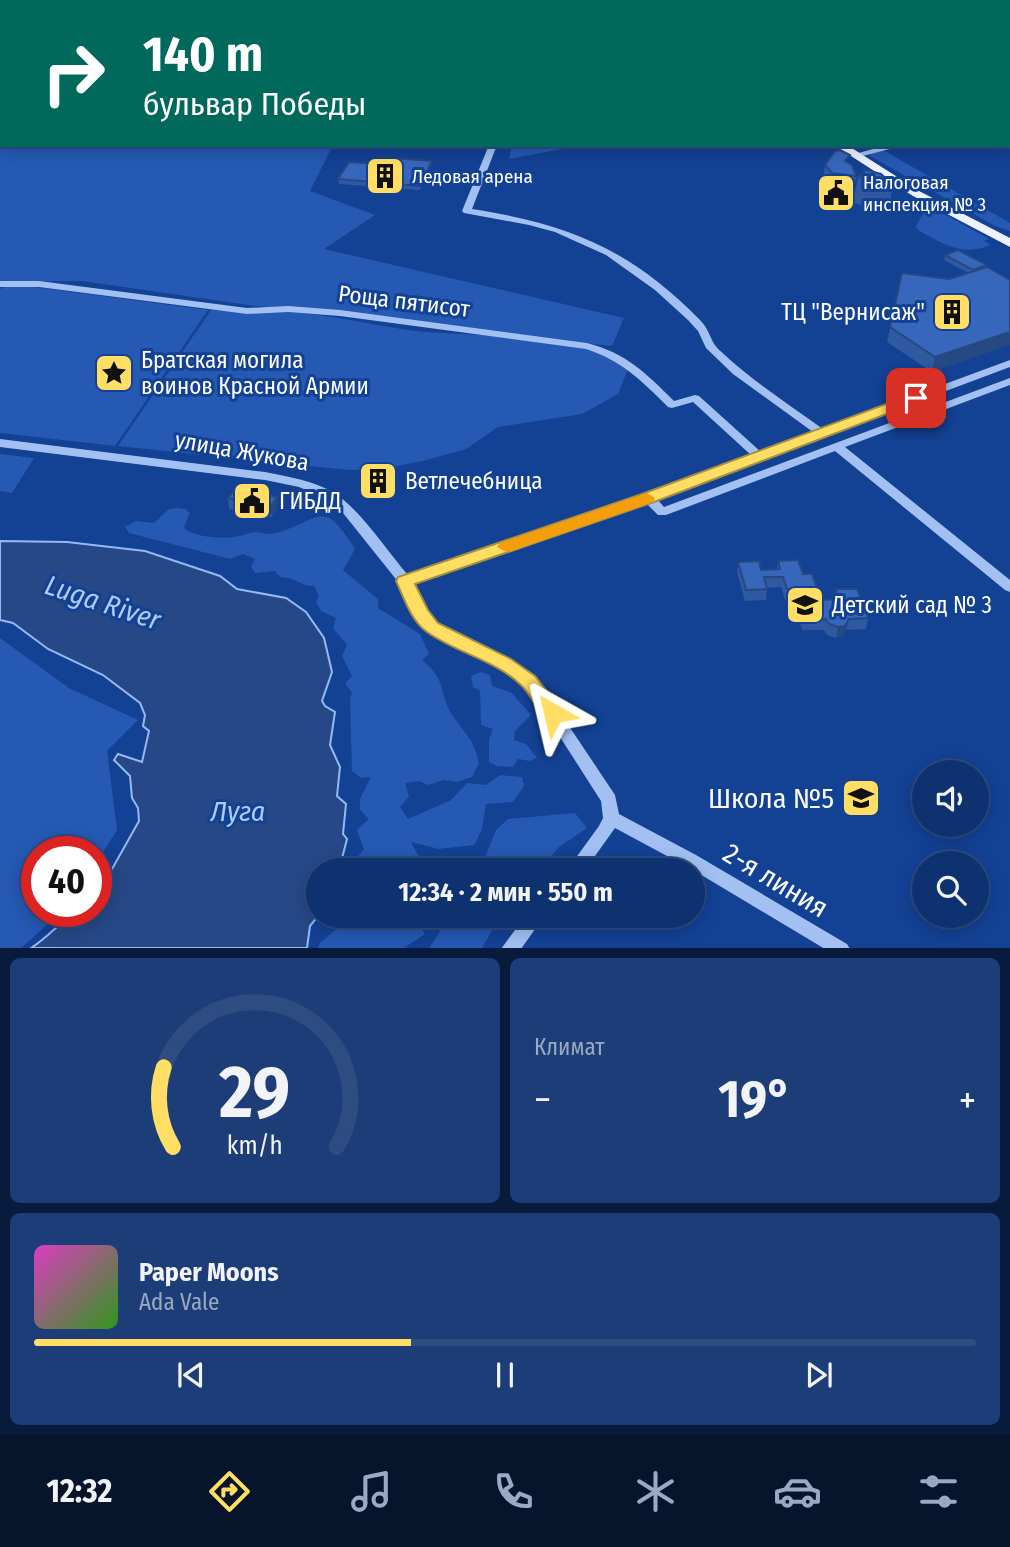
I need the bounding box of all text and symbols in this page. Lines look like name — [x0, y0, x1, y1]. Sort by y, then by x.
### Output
text: 140 m — [143, 25, 263, 84]
icon: right — [28, 28, 119, 119]
text: бульвар Победы — [143, 85, 366, 123]
building icon: Ледовая арена — [364, 155, 406, 197]
place label: Ледовая арена — [412, 165, 533, 188]
place label: Налоговая инспекция № 3 — [863, 171, 986, 216]
public building icon: Налоговая инспекция № 3 — [815, 172, 857, 214]
street label: Роща пятисот — [337, 279, 472, 323]
building icon: ТЦ "Вернисаж" — [931, 291, 973, 333]
place label: ТЦ "Вернисаж" — [781, 298, 925, 326]
place label: Братская могила воинов Красной Армии — [141, 346, 369, 400]
place icon: Братская могила воинов Красной Армии — [93, 352, 135, 394]
pin — [886, 368, 946, 428]
icon: arrive — [897, 379, 935, 417]
street label: улица Жукова — [173, 425, 311, 477]
building icon: Ветлечебница — [357, 460, 399, 502]
place label: Ветлечебница — [405, 467, 543, 495]
public building icon: ГИБДД — [231, 480, 273, 522]
place label: ГИБДД — [279, 487, 341, 515]
water label: Luga River — [41, 568, 166, 637]
school or university icon: Детский сад № 3 — [784, 584, 826, 626]
place label: Детский сад № 3 — [831, 591, 992, 619]
position arrow — [516, 676, 590, 750]
map controls — [912, 760, 989, 928]
button: sound — [912, 760, 989, 837]
school or university icon: Школа №5 — [840, 777, 882, 819]
place label: Школа №5 — [708, 782, 834, 815]
water label: Луга — [210, 795, 265, 828]
speed limit sign: 40 — [21, 836, 112, 927]
street label: 2-я линия — [718, 836, 834, 924]
button: search — [912, 851, 989, 928]
text: 12:34 · 2 мин · 550 m — [398, 877, 613, 908]
text: Климат — [534, 1033, 605, 1061]
text: 29 — [219, 1049, 290, 1136]
text: 19° — [718, 1068, 792, 1131]
text: − — [534, 1077, 551, 1123]
text: + — [959, 1077, 976, 1123]
text: km/h — [227, 1130, 283, 1160]
text: Paper Moons — [139, 1257, 279, 1288]
text: Ada Vale — [139, 1288, 219, 1316]
icon: previous — [172, 1356, 210, 1394]
icon: pause — [486, 1356, 524, 1394]
icon: next — [800, 1356, 838, 1394]
icon: directions — [205, 1467, 254, 1516]
icon: music — [347, 1467, 396, 1516]
icon: phone — [489, 1467, 538, 1516]
icon: climate — [631, 1467, 680, 1516]
icon: car — [773, 1467, 822, 1516]
icon: filters — [914, 1467, 963, 1516]
text: 12:32 — [46, 1472, 112, 1510]

